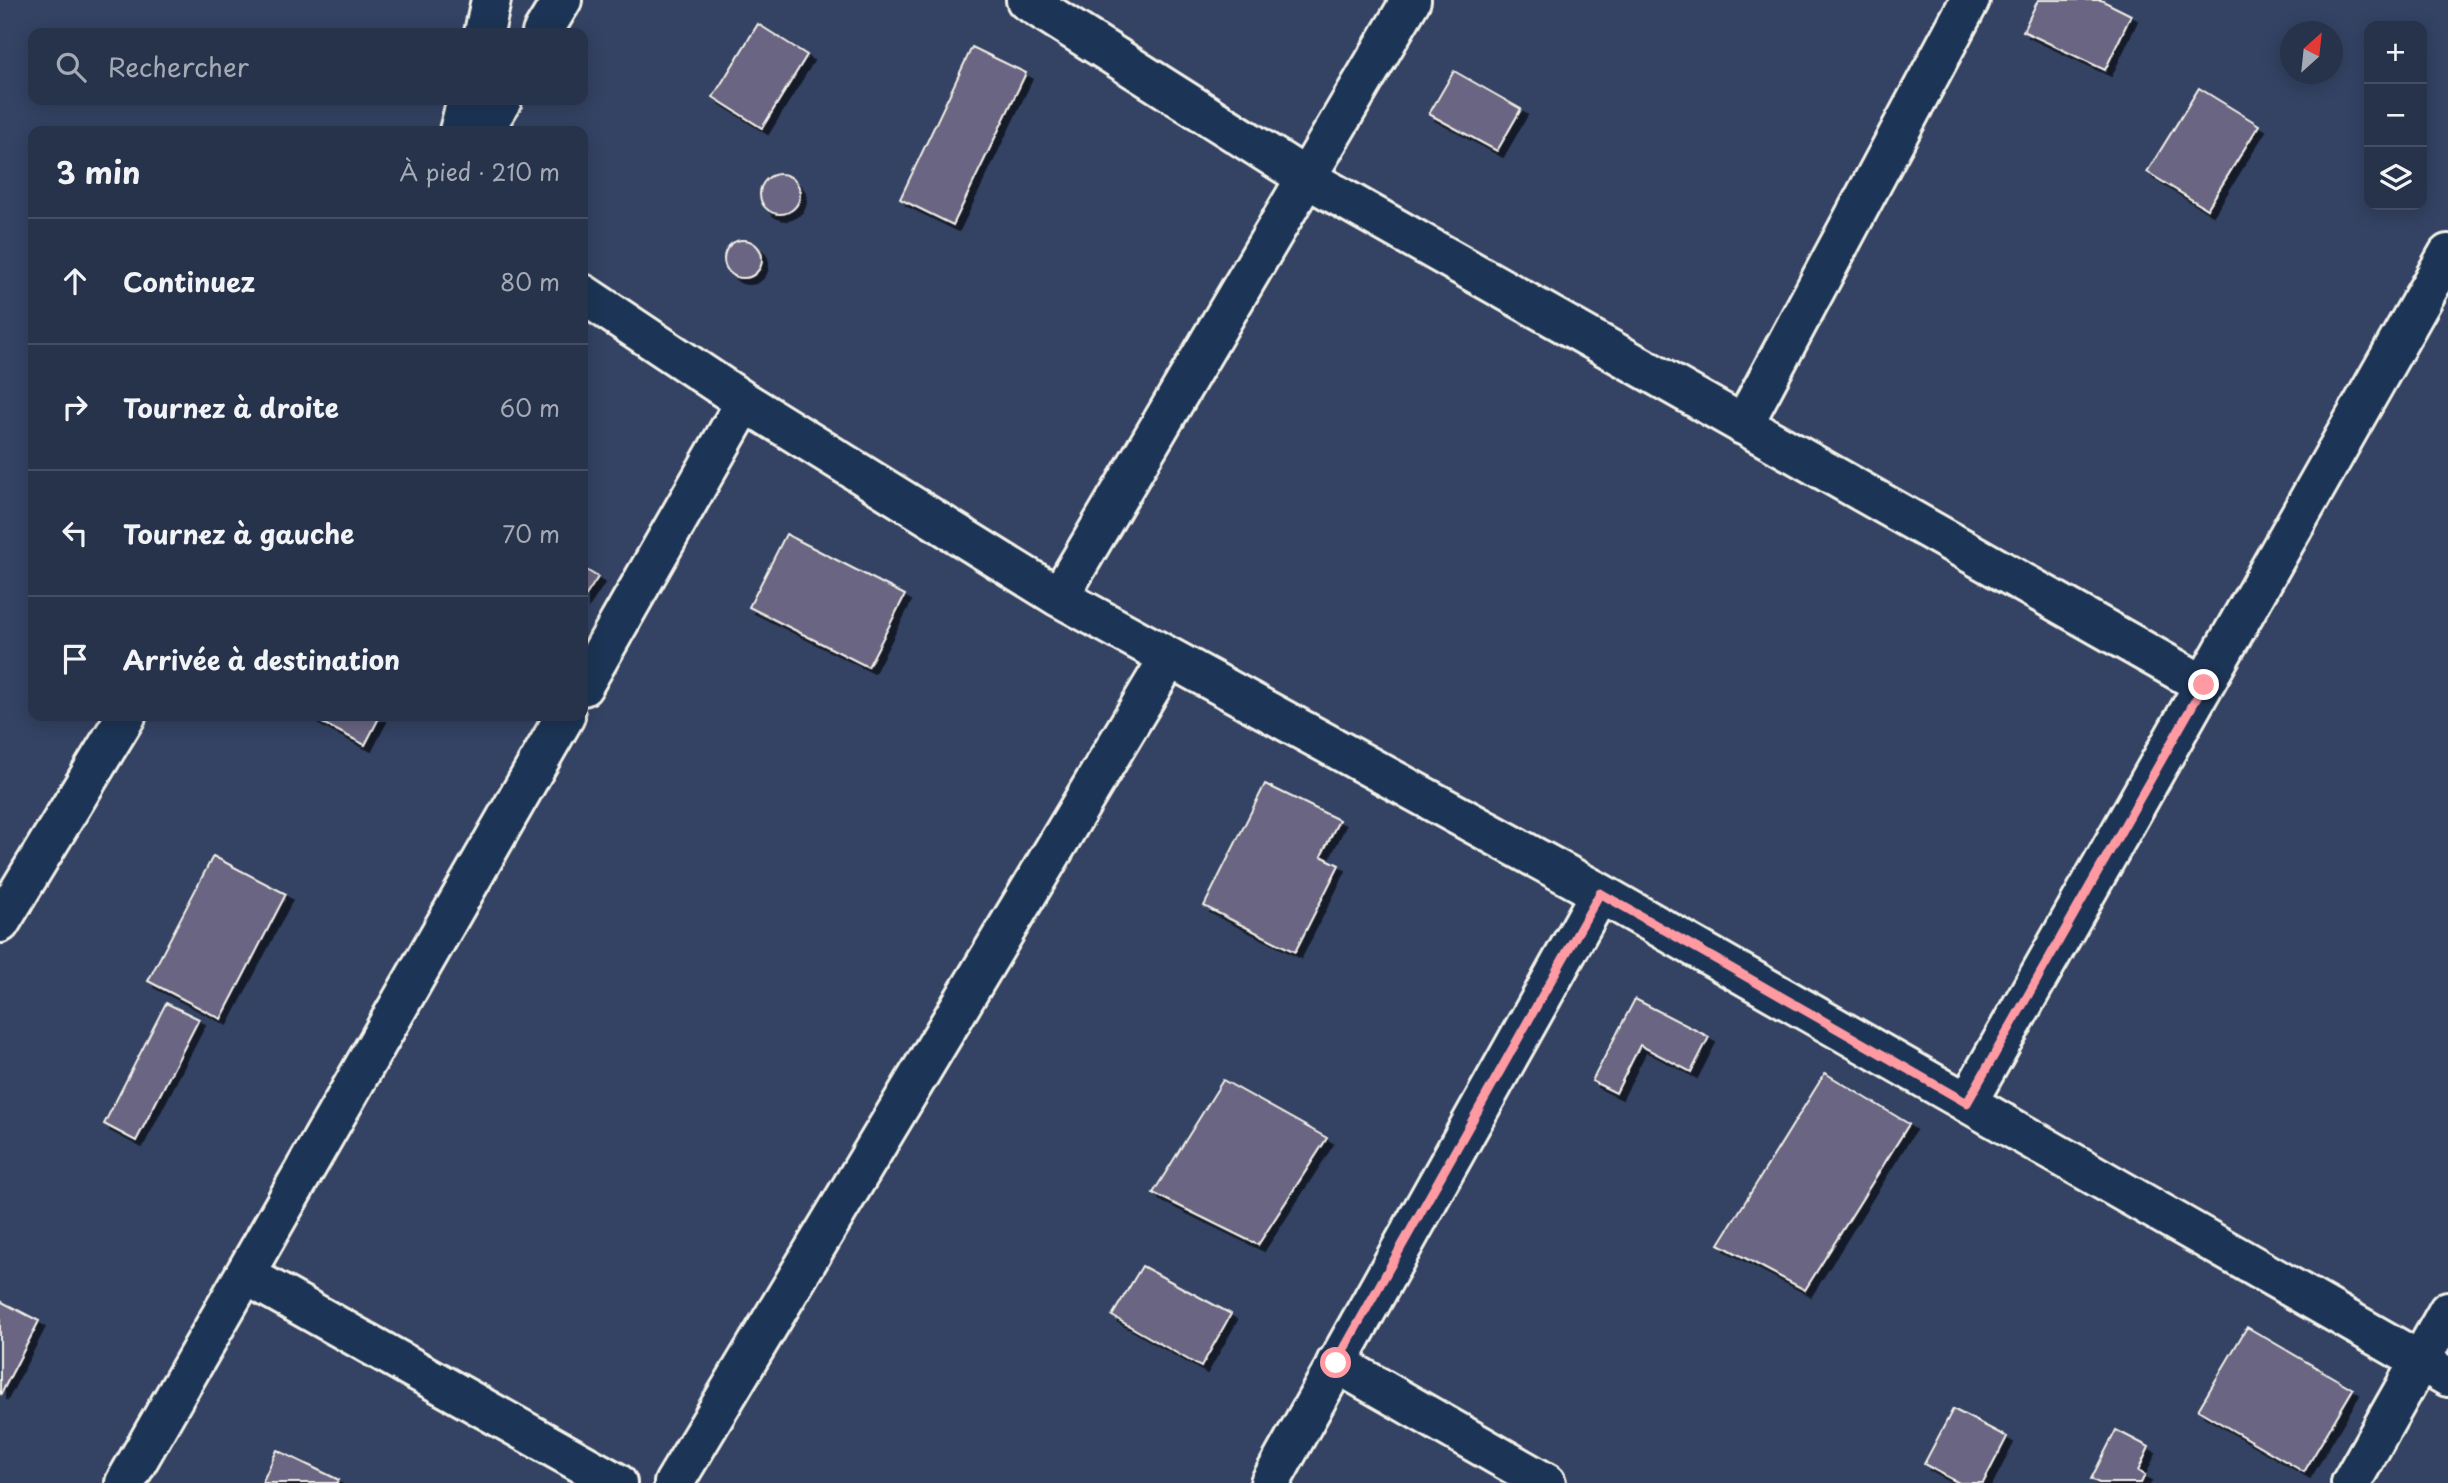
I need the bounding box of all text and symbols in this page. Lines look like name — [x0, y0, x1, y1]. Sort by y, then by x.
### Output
north arrow — [2280, 21, 2343, 84]
map controls — [2364, 21, 2427, 210]
button: + — [2364, 21, 2427, 84]
search box — [28, 28, 588, 105]
text: Rechercher — [108, 47, 249, 86]
icon: search — [52, 48, 90, 86]
button: − — [2364, 84, 2427, 147]
button: layers — [2364, 147, 2427, 210]
text: 3 min — [56, 149, 141, 194]
text: À pied · 210 m — [399, 154, 560, 189]
icon: ahead — [56, 262, 94, 300]
text: Continuez — [123, 262, 255, 301]
text: 80 m — [500, 264, 560, 299]
icon: right — [56, 388, 94, 426]
text: Tournez à droite — [123, 388, 339, 427]
text: 60 m — [500, 390, 560, 425]
icon: left — [56, 514, 94, 552]
text: Tournez à gauche — [123, 514, 354, 553]
text: 70 m — [502, 516, 560, 551]
icon: arrive — [56, 640, 94, 678]
text: Arrivée à destination — [123, 640, 400, 679]
route end — [2188, 669, 2219, 700]
route start — [1320, 1347, 1351, 1378]

